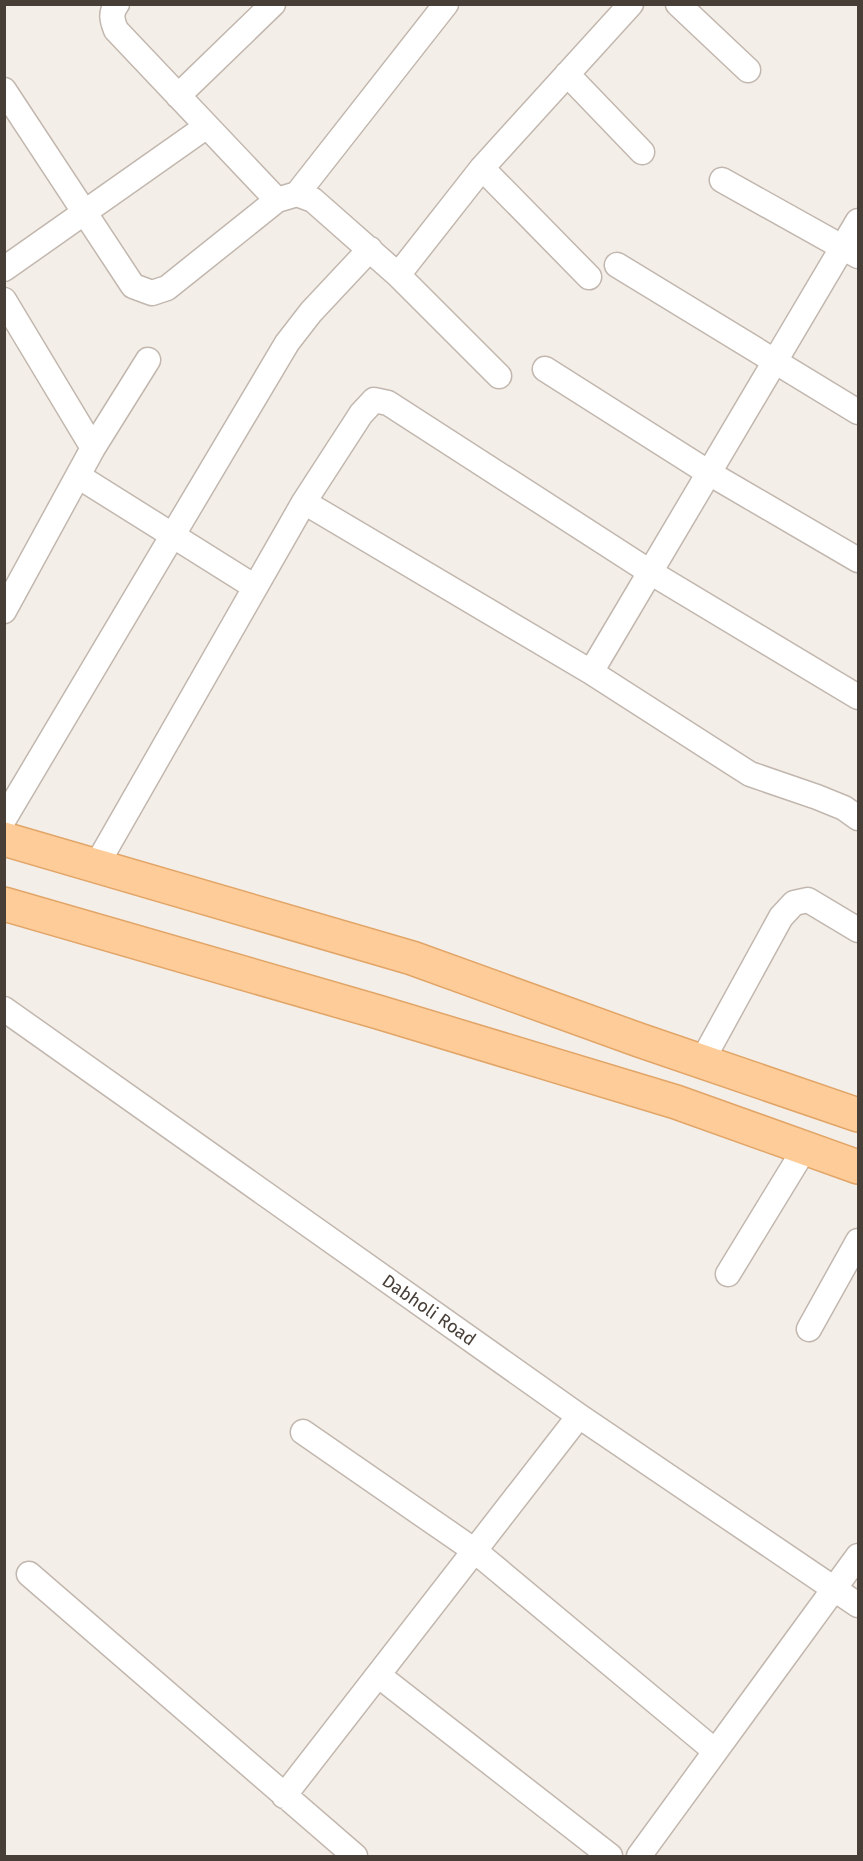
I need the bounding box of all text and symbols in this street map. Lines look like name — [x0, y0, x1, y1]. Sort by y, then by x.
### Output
street label: Dabholi Road — [378, 1270, 480, 1350]

